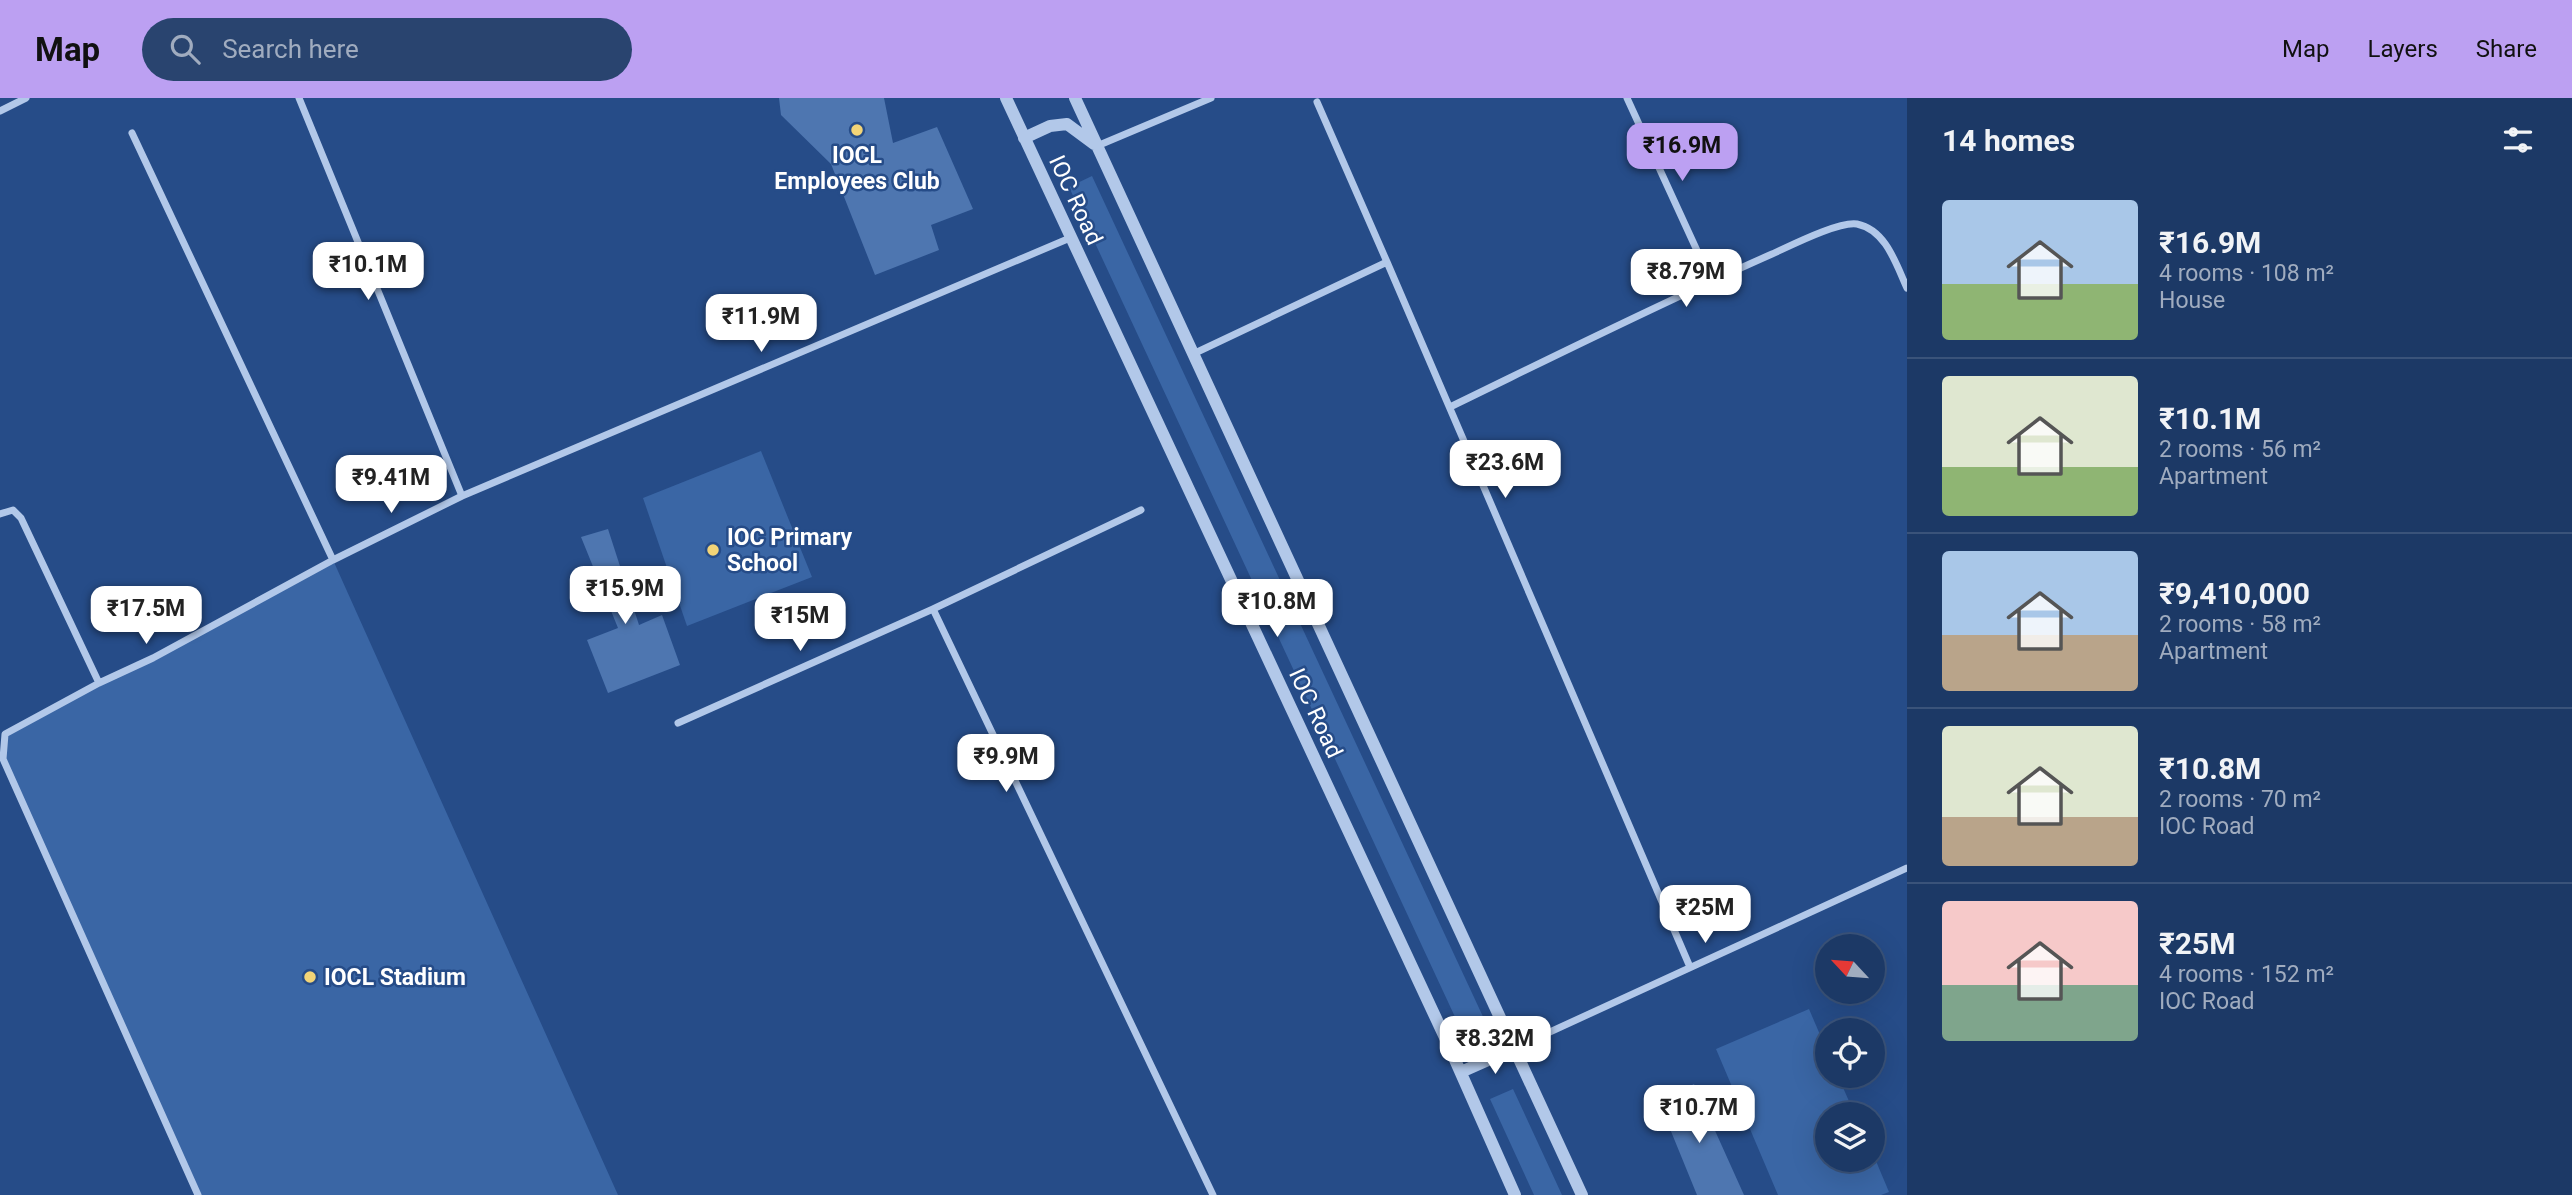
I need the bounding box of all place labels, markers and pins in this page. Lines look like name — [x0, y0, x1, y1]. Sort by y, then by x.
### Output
marker: IOCL Employees Club — [849, 122, 865, 138]
pin: ₹16.9M — [1625, 123, 1739, 183]
place label: IOCL Employees Club — [774, 142, 940, 195]
pin: ₹10.1M — [311, 242, 425, 302]
pin: ₹8.79M — [1629, 250, 1743, 309]
pin: ₹11.9M — [704, 294, 818, 354]
pin: ₹23.6M — [1448, 440, 1562, 500]
pin: ₹9.41M — [334, 456, 448, 515]
place label: IOC Primary School — [727, 524, 853, 577]
marker: IOC Primary School — [705, 542, 721, 558]
pin: ₹15.9M — [568, 566, 682, 626]
pin: ₹10.8M — [1220, 580, 1334, 639]
pin: ₹17.5M — [89, 587, 203, 646]
pin: ₹15M — [759, 594, 841, 653]
pin: ₹9.9M — [957, 734, 1055, 794]
pin: ₹25M — [1664, 886, 1746, 945]
place label: IOCL Stadium — [324, 964, 466, 991]
marker: IOCL Stadium — [302, 969, 318, 985]
pin: ₹8.32M — [1438, 1016, 1552, 1076]
pin: ₹10.7M — [1642, 1086, 1756, 1145]

